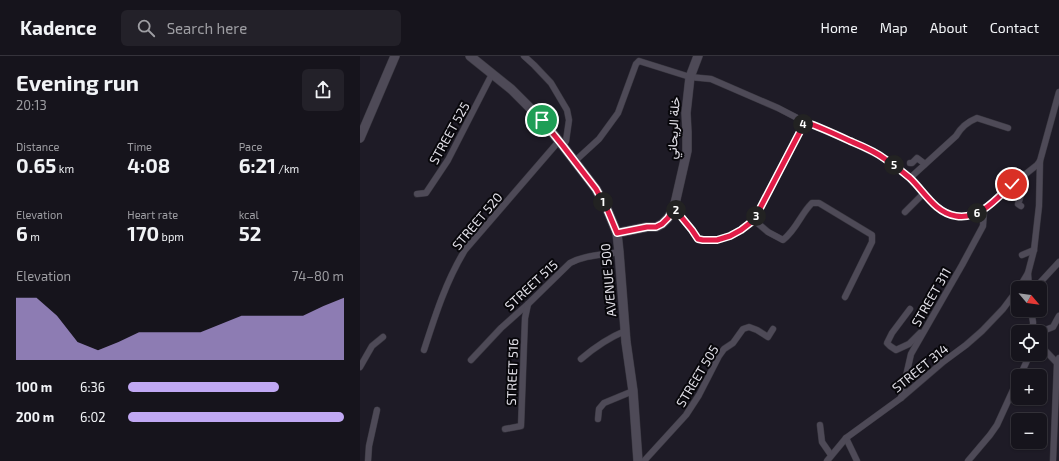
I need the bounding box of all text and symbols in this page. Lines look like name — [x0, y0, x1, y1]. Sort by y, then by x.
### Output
search box — [121, 10, 401, 46]
text: Kadence — [20, 16, 97, 39]
icon: search — [135, 17, 157, 39]
text: Search here — [167, 19, 247, 37]
text: Home — [821, 19, 858, 36]
text: Map — [880, 19, 908, 36]
text: About — [930, 19, 968, 36]
text: Contact — [990, 19, 1039, 36]
text: Evening run — [16, 69, 139, 95]
button: share — [302, 69, 344, 111]
street label: خلة الريحاني — [663, 96, 686, 160]
text: 20:13 — [16, 97, 47, 113]
street label: STREET 525 — [425, 99, 473, 167]
pin — [525, 103, 559, 137]
icon: arrive — [531, 109, 553, 131]
pin: 4 — [793, 114, 813, 134]
text: 4 — [799, 117, 807, 130]
text: Distance — [16, 140, 59, 153]
text: Time — [127, 140, 152, 153]
text: Pace — [239, 140, 262, 153]
text: 0.65 — [16, 153, 56, 177]
text: 4:08 — [127, 153, 170, 177]
text: 6:21 — [239, 153, 276, 177]
pin: 5 — [884, 155, 904, 175]
text: 5 — [891, 158, 897, 171]
text: km — [56, 162, 74, 175]
text: /km — [276, 162, 299, 175]
pin — [995, 167, 1029, 201]
icon: check — [1001, 173, 1023, 195]
street label: STREET 520 — [448, 189, 506, 253]
pin: 1 — [593, 192, 613, 212]
text: 1 — [601, 195, 605, 208]
pin: 2 — [666, 200, 686, 220]
text: 2 — [673, 203, 679, 216]
pin: 6 — [967, 203, 987, 223]
pin: 3 — [746, 206, 766, 226]
text: 6 — [974, 206, 980, 219]
text: Elevation — [16, 208, 63, 221]
text: Heart rate — [127, 208, 178, 221]
text: kcal — [239, 208, 259, 221]
text: 3 — [753, 209, 759, 222]
text: 6 — [16, 221, 28, 245]
text: 170 — [127, 221, 159, 245]
text: 52 — [239, 221, 261, 245]
text: m — [28, 230, 40, 243]
text: bpm — [159, 230, 184, 243]
street label: AVENUE 500 — [597, 243, 619, 317]
street label: STREET 515 — [501, 256, 561, 314]
street label: STREET 311 — [908, 265, 954, 329]
text: Elevation — [16, 268, 71, 284]
text: 74–80 m — [292, 268, 344, 284]
north arrow — [1011, 281, 1047, 317]
map controls — [1011, 281, 1047, 449]
button: locate — [1011, 325, 1047, 361]
street label: STREET 516 — [503, 338, 521, 406]
street label: STREET 314 — [889, 340, 951, 396]
street label: STREET 505 — [672, 342, 722, 410]
button: + — [1011, 369, 1047, 405]
text: 100 m — [16, 379, 52, 395]
text: 6:36 — [80, 379, 105, 395]
text: 200 m — [16, 409, 54, 425]
text: 6:02 — [80, 409, 106, 425]
button: − — [1011, 413, 1047, 449]

